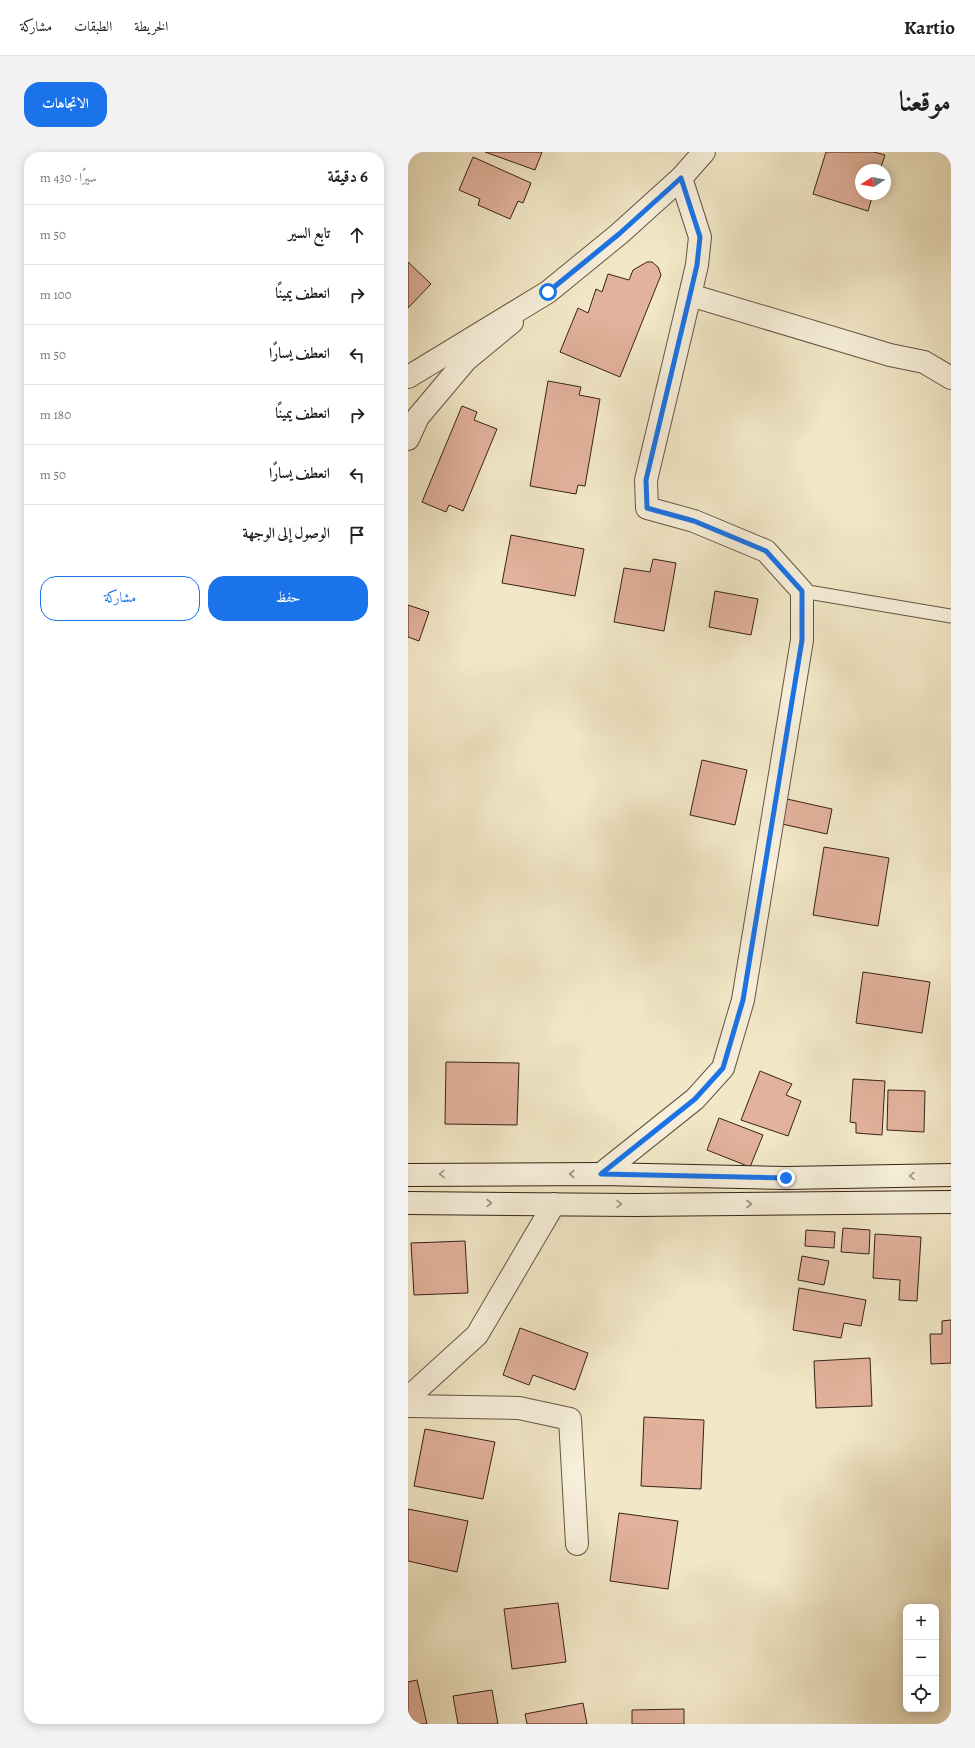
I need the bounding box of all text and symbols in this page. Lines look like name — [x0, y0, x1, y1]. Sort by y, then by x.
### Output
text: Kartio — [904, 15, 955, 41]
text: مشاركة — [20, 17, 52, 36]
text: الطبقات — [74, 17, 112, 36]
text: الخريطة — [134, 17, 168, 36]
button: الاتجاهات — [24, 82, 107, 127]
text: موقعنا — [899, 83, 951, 121]
north arrow — [855, 164, 891, 200]
text: 6 دقيقة — [327, 165, 368, 188]
text: سيرًا · 430 m — [40, 169, 97, 186]
text: تابع السير — [288, 223, 330, 243]
icon: ahead — [346, 224, 368, 246]
text: 50 m — [40, 226, 66, 243]
text: انعطف يمينًا — [275, 283, 330, 303]
route start — [539, 283, 557, 301]
icon: right — [346, 284, 368, 306]
text: 100 m — [40, 286, 72, 303]
text: انعطف يسارًا — [269, 343, 330, 363]
icon: left — [346, 344, 368, 366]
text: 50 m — [40, 346, 66, 363]
text: انعطف يمينًا — [275, 403, 330, 423]
icon: right — [346, 404, 368, 426]
text: 180 m — [40, 406, 71, 423]
text: انعطف يسارًا — [269, 463, 330, 483]
icon: left — [346, 464, 368, 486]
text: 50 m — [40, 466, 66, 483]
text: الوصول إلى الوجهة — [243, 523, 330, 543]
icon: arrive — [346, 524, 368, 546]
button: مشاركة — [40, 576, 200, 621]
button: حفظ — [208, 576, 368, 621]
route end — [777, 1169, 795, 1187]
one-way arrow — [439, 1170, 445, 1179]
one-way arrow — [569, 1170, 575, 1178]
one-way arrow — [909, 1171, 915, 1180]
one-way arrow — [486, 1199, 492, 1207]
one-way arrow — [616, 1200, 622, 1209]
one-way arrow — [746, 1200, 752, 1208]
map controls — [903, 1604, 939, 1712]
button: + — [903, 1604, 939, 1640]
button: − — [903, 1640, 939, 1676]
button: locate — [903, 1676, 939, 1712]

